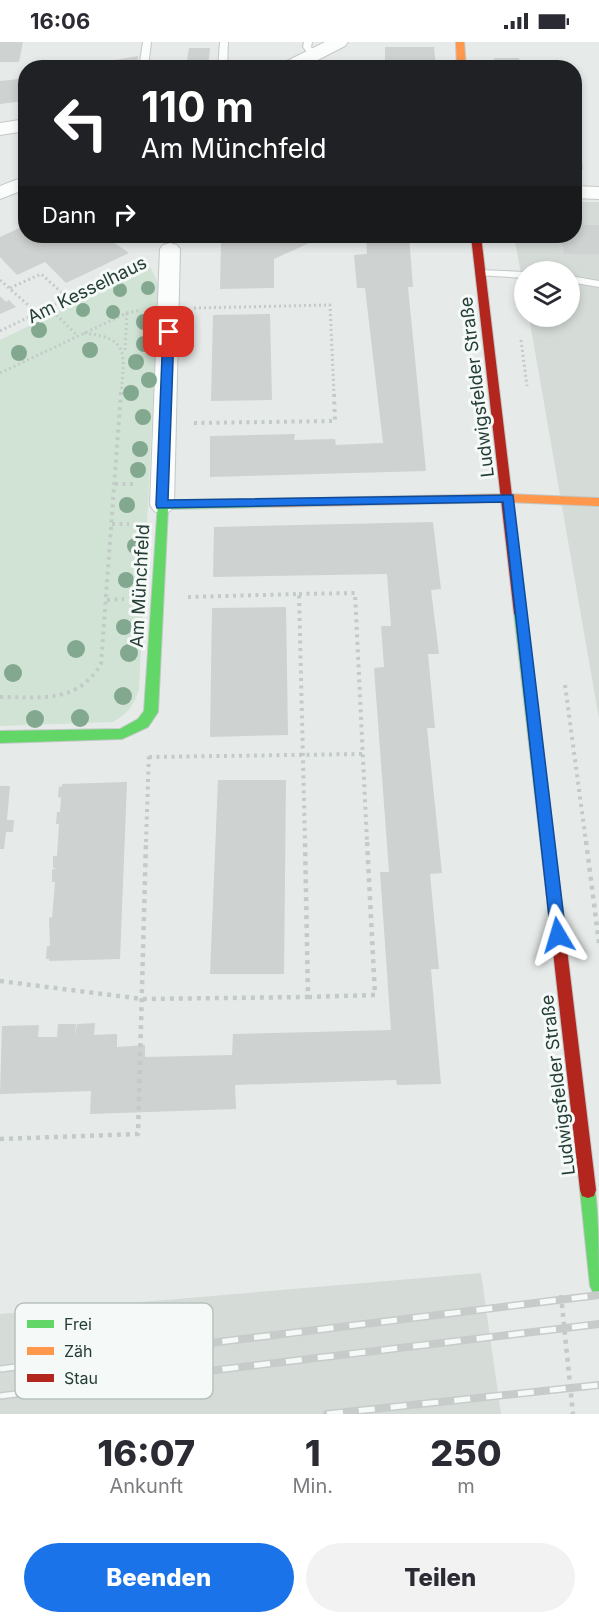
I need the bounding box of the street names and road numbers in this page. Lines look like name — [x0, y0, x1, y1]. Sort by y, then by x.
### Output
street label: Am Kesselhaus — [24, 252, 150, 327]
street label: Ludwigsfelder Straße — [455, 296, 498, 479]
street label: Am Münchfeld — [126, 524, 153, 648]
street label: Ludwigsfelder Straße — [536, 994, 579, 1177]

